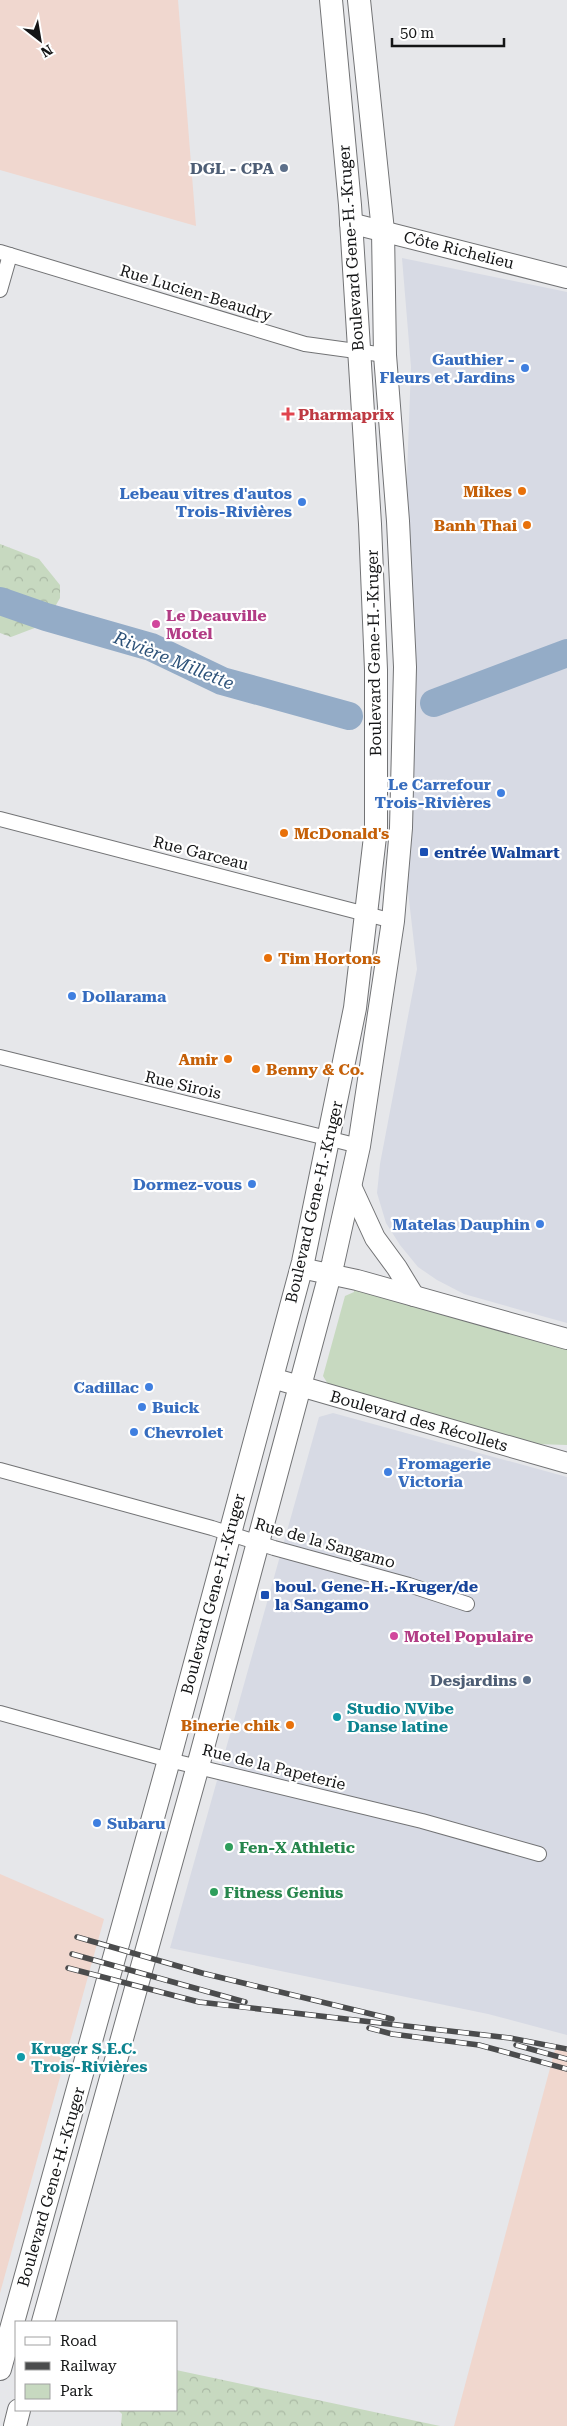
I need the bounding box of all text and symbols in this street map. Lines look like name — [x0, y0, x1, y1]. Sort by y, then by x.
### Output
north arrow — [15, 15, 65, 65]
scale bar — [392, 15, 504, 47]
text: 50 m — [400, 24, 435, 42]
text: N — [38, 42, 55, 61]
street label: Boulevard Gene-H.-Kruger — [334, 144, 368, 352]
place label: DGL - CPA — [190, 159, 274, 178]
marker: DGL - CPA — [278, 162, 290, 174]
street label: Côte Richelieu — [402, 227, 516, 273]
street label: Rue Lucien-Beaudry — [117, 261, 275, 325]
place label: Gauthier - Fleurs et Jardins — [379, 350, 515, 387]
marker: Gauthier - Fleurs et Jardins — [519, 362, 531, 374]
place label: Pharmaprix — [298, 405, 395, 424]
marker: Pharmaprix — [282, 408, 294, 420]
place label: Mikes — [463, 482, 512, 501]
place label: Lebeau vitres d'autos Trois-Rivières — [120, 484, 292, 521]
marker: Mikes — [516, 485, 528, 497]
marker: Lebeau vitres d'autos Trois-Rivières — [296, 496, 308, 508]
place label: Banh Thai — [434, 516, 518, 535]
marker: Banh Thai — [521, 519, 533, 531]
street label: Boulevard Gene-H.-Kruger — [363, 549, 385, 757]
place label: Le Deauville Motel — [166, 606, 267, 643]
marker: Le Deauville Motel — [150, 618, 162, 630]
water label: Rivière Millette — [110, 626, 237, 694]
place label: Le Carrefour Trois-Rivières — [375, 775, 491, 812]
marker: Le Carrefour Trois-Rivières — [495, 787, 507, 799]
place label: McDonald's — [294, 824, 389, 843]
marker: McDonald's — [278, 827, 290, 839]
street label: Rue Garceau — [151, 832, 251, 874]
place label: entrée Walmart — [434, 843, 560, 862]
marker: entrée Walmart — [418, 846, 430, 858]
place label: Tim Hortons — [278, 949, 381, 968]
marker: Tim Hortons — [262, 952, 274, 964]
place label: Dollarama — [82, 987, 167, 1006]
marker: Dollarama — [66, 990, 78, 1002]
place label: Amir — [178, 1050, 218, 1069]
marker: Amir — [222, 1053, 234, 1065]
place label: Benny & Co. — [266, 1060, 365, 1079]
marker: Benny & Co. — [250, 1063, 262, 1075]
street label: Rue Sirois — [143, 1067, 223, 1103]
street label: Boulevard Gene-H.-Kruger — [281, 1099, 347, 1305]
place label: Dormez-vous — [133, 1175, 242, 1194]
marker: Dormez-vous — [246, 1178, 258, 1190]
place label: Matelas Dauphin — [392, 1215, 530, 1234]
marker: Matelas Dauphin — [534, 1218, 546, 1230]
place label: Cadillac — [73, 1378, 139, 1397]
marker: Cadillac — [143, 1381, 155, 1393]
street label: Boulevard des Récollets — [328, 1387, 510, 1456]
place label: Buick — [152, 1398, 200, 1417]
marker: Buick — [136, 1401, 148, 1413]
place label: Chevrolet — [144, 1423, 224, 1442]
marker: Chevrolet — [128, 1426, 140, 1438]
place label: Fromagerie Victoria — [398, 1454, 491, 1491]
marker: Fromagerie Victoria — [382, 1466, 394, 1478]
street label: Boulevard Gene-H.-Kruger — [177, 1491, 249, 1696]
street label: Rue de la Sangamo — [253, 1514, 398, 1572]
place label: boul. Gene-H.-Kruger/de la Sangamo — [275, 1577, 478, 1614]
marker: boul. Gene-H.-Kruger/de la Sangamo — [259, 1589, 271, 1601]
place label: Motel Populaire — [404, 1627, 533, 1646]
marker: Motel Populaire — [388, 1630, 400, 1642]
place label: Desjardins — [430, 1671, 517, 1690]
marker: Desjardins — [521, 1674, 533, 1686]
place label: Studio NVibe Danse latine — [347, 1699, 454, 1736]
marker: Studio NVibe Danse latine — [331, 1711, 343, 1723]
place label: Binerie chik — [181, 1716, 280, 1735]
marker: Binerie chik — [284, 1719, 296, 1731]
street label: Rue de la Papeterie — [200, 1740, 348, 1794]
place label: Subaru — [107, 1814, 166, 1833]
marker: Subaru — [91, 1817, 103, 1829]
place label: Fen-X Athletic — [239, 1838, 355, 1857]
marker: Fen-X Athletic — [223, 1841, 235, 1853]
place label: Fitness Genius — [224, 1883, 343, 1902]
marker: Fitness Genius — [208, 1886, 220, 1898]
place label: Kruger S.E.C. Trois-Rivières — [31, 2039, 147, 2076]
marker: Kruger S.E.C. Trois-Rivières — [15, 2051, 27, 2063]
street label: Boulevard Gene-H.-Kruger — [13, 2085, 89, 2289]
legend — [15, 2321, 178, 2411]
text: Road — [60, 2332, 97, 2350]
text: Railway — [60, 2357, 117, 2375]
text: Park — [60, 2382, 94, 2400]

